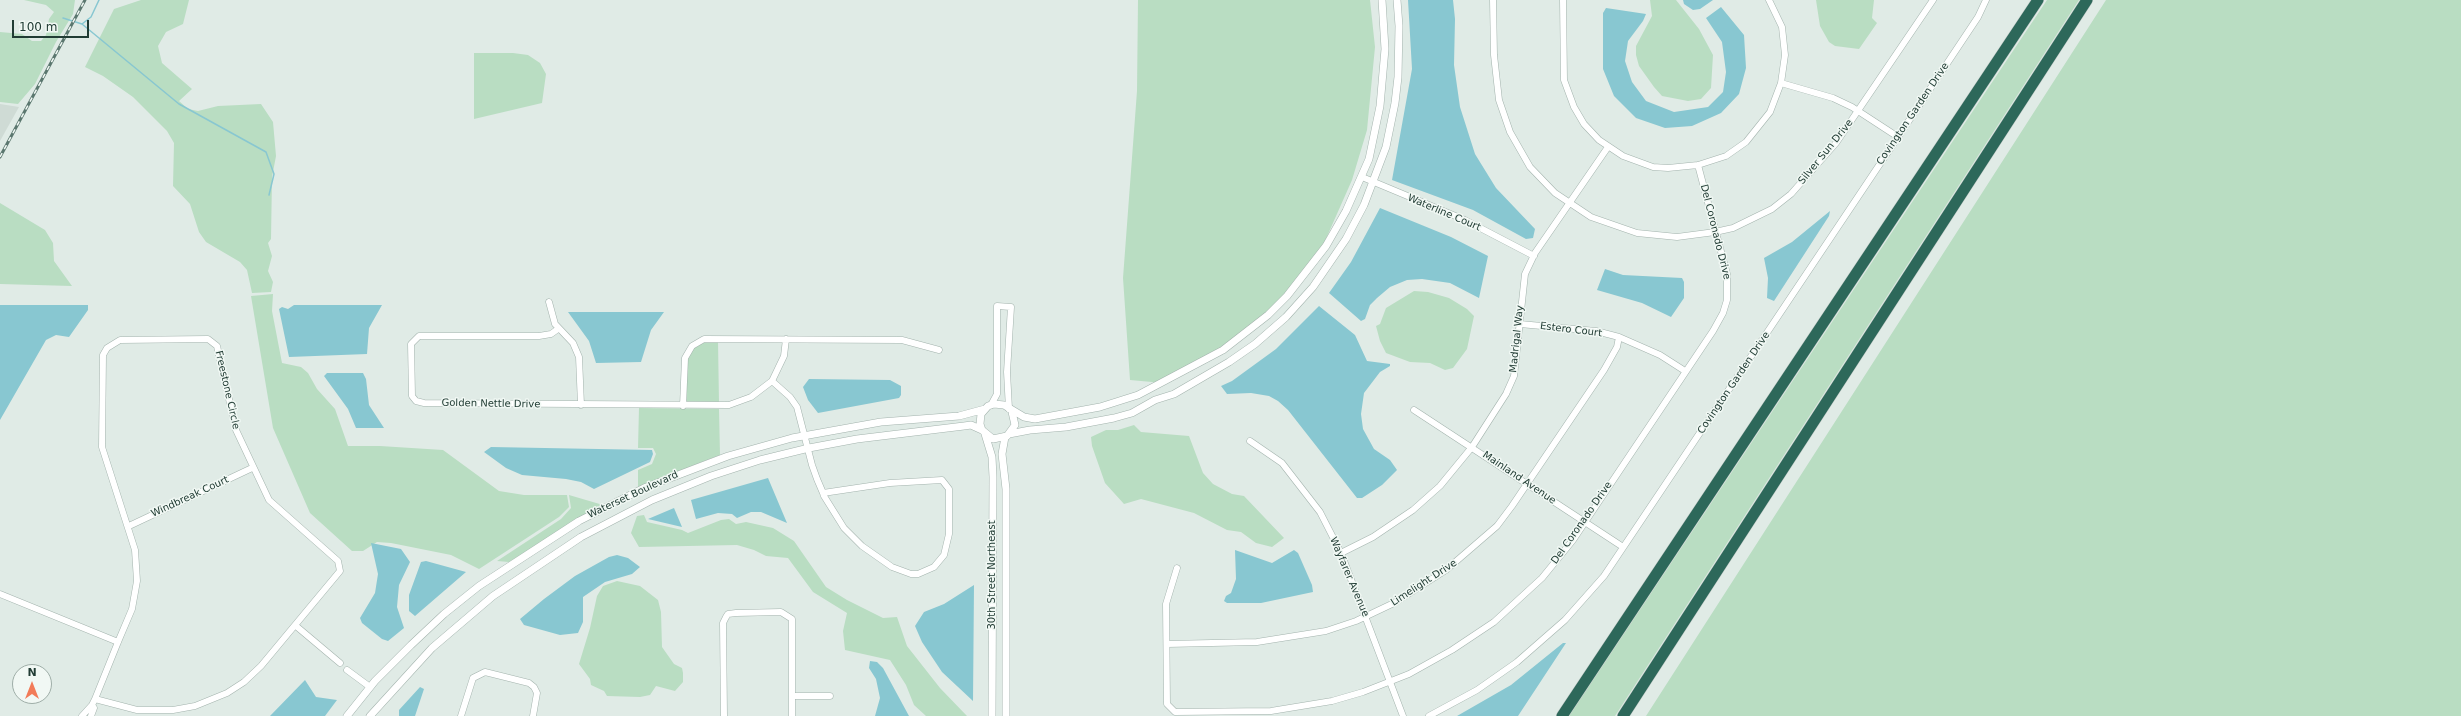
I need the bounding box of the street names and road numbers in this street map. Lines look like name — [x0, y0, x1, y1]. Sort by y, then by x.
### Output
street label: Covington Garden Drive — [1874, 61, 1952, 167]
street label: Silver Sun Drive — [1796, 117, 1856, 187]
street label: Del Coronado Drive — [1697, 183, 1733, 281]
street label: Waterline Court — [1406, 192, 1482, 234]
street label: Madrigal Way — [1507, 305, 1527, 373]
street label: Estero Court — [1539, 320, 1603, 340]
street label: Covington Garden Drive — [1695, 330, 1773, 436]
street label: Freestone Circle — [212, 350, 242, 430]
street label: Golden Nettle Drive — [441, 397, 541, 411]
street label: Mainland Avenue — [1480, 449, 1558, 507]
street label: Waterset Boulevard — [586, 469, 680, 521]
street label: Windbreak Court — [149, 474, 231, 520]
street label: Del Coronado Drive — [1549, 480, 1615, 566]
street label: 30th Street Northeast — [986, 520, 998, 630]
street label: Wayfarer Avenue — [1327, 535, 1371, 619]
street label: Limelight Drive — [1389, 557, 1459, 609]

